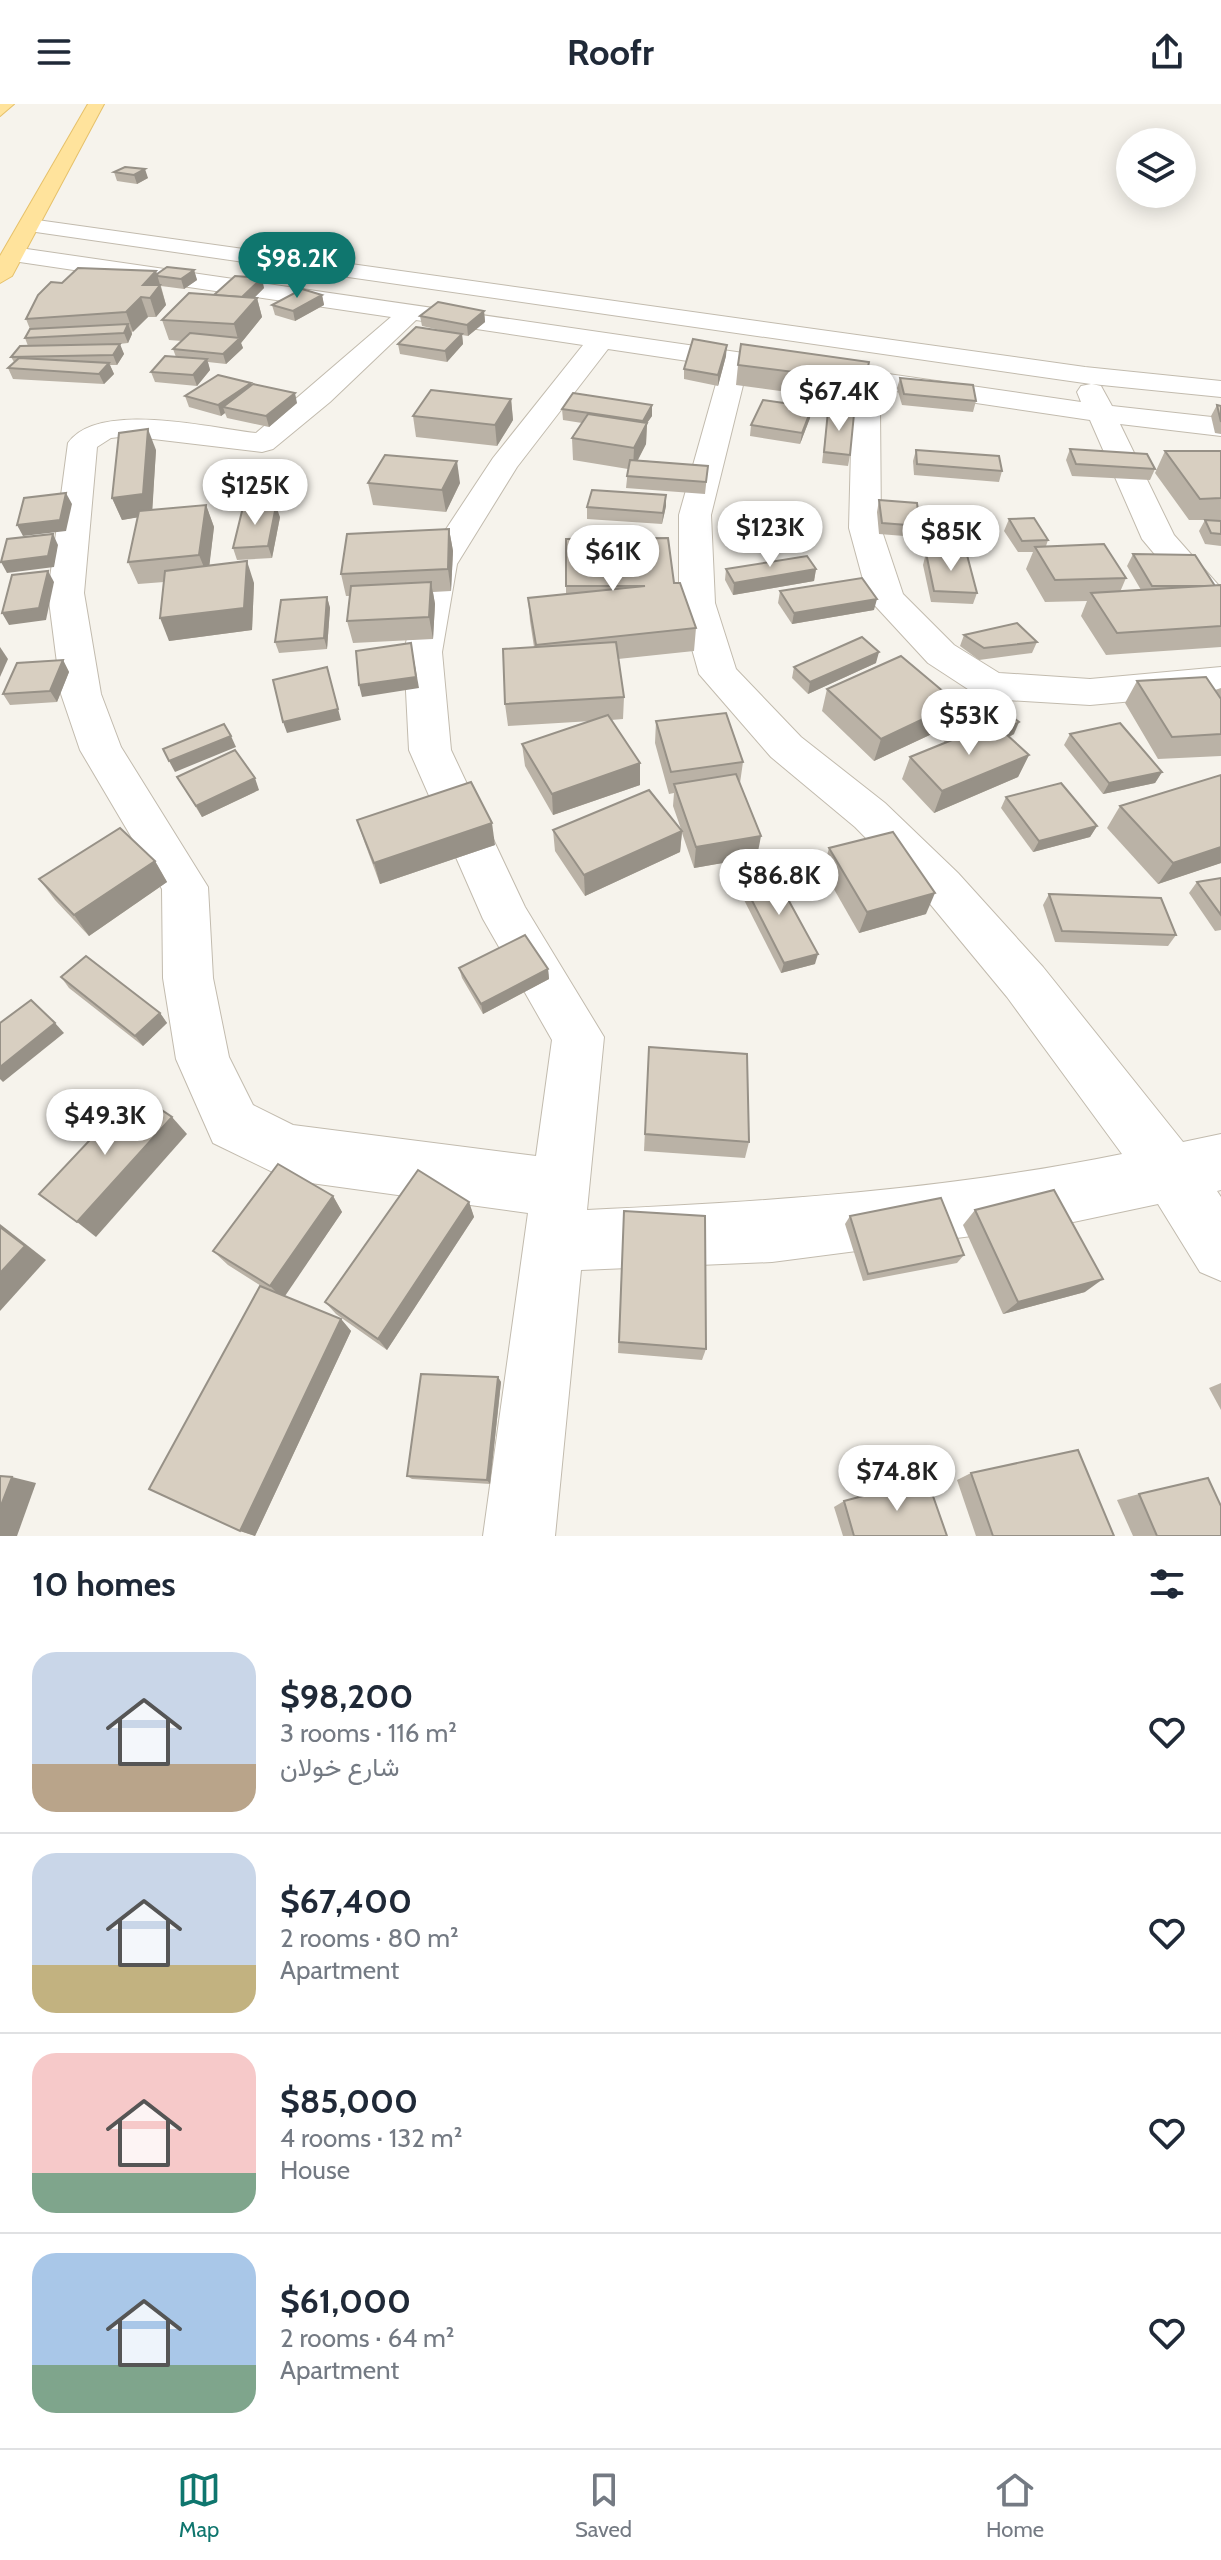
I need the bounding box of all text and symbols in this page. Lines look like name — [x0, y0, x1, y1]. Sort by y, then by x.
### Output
icon: menu — [32, 30, 76, 74]
text: Roofr — [567, 30, 654, 74]
icon: share — [1145, 30, 1189, 74]
map controls — [1116, 128, 1196, 208]
button: layers — [1116, 128, 1196, 208]
pin: $98.2K — [232, 232, 362, 300]
text: $98.2K — [256, 242, 338, 274]
pin: $67.4K — [774, 365, 904, 433]
text: $67.4K — [799, 375, 879, 407]
pin: $125K — [199, 459, 311, 527]
text: $125K — [221, 469, 289, 501]
pin: $123K — [714, 501, 826, 569]
pin: $85K — [904, 505, 998, 573]
text: $123K — [736, 511, 804, 543]
text: $85K — [920, 515, 982, 547]
pin: $61K — [566, 525, 660, 593]
text: $61K — [585, 535, 641, 567]
pin: $53K — [922, 689, 1016, 757]
text: $53K — [939, 699, 999, 731]
pin: $86.8K — [714, 849, 844, 917]
text: $86.8K — [737, 859, 821, 891]
pin: $49.3K — [40, 1089, 170, 1157]
text: $49.3K — [64, 1099, 146, 1131]
pin: $74.8K — [832, 1445, 962, 1513]
text: $74.8K — [856, 1455, 938, 1487]
icon: filters — [1145, 1562, 1189, 1606]
text: 10 homes — [32, 1563, 176, 1605]
text: $98,200 — [280, 1675, 413, 1717]
icon: home — [96, 1684, 192, 1780]
icon: heart — [1145, 1710, 1189, 1754]
text: 3 rooms · 116 m² — [280, 1717, 457, 1749]
text: شارع خولان — [280, 1751, 400, 1783]
text: $67,400 — [280, 1880, 412, 1922]
icon: home — [96, 1885, 192, 1981]
icon: heart — [1145, 1911, 1189, 1955]
text: 2 rooms · 80 m² — [280, 1922, 459, 1954]
text: Apartment — [280, 1954, 399, 1986]
text: $85,000 — [280, 2080, 418, 2122]
icon: home — [96, 2085, 192, 2181]
icon: heart — [1145, 2111, 1189, 2155]
text: 4 rooms · 132 m² — [280, 2122, 462, 2154]
text: House — [280, 2154, 350, 2186]
text: $61,000 — [280, 2280, 411, 2322]
icon: home — [96, 2285, 192, 2381]
icon: heart — [1145, 2311, 1189, 2355]
text: 2 rooms · 64 m² — [280, 2322, 455, 2354]
text: Apartment — [280, 2354, 399, 2386]
tab: Map — [177, 2468, 221, 2543]
tab: Saved — [575, 2468, 632, 2543]
tab: Home — [986, 2468, 1044, 2543]

